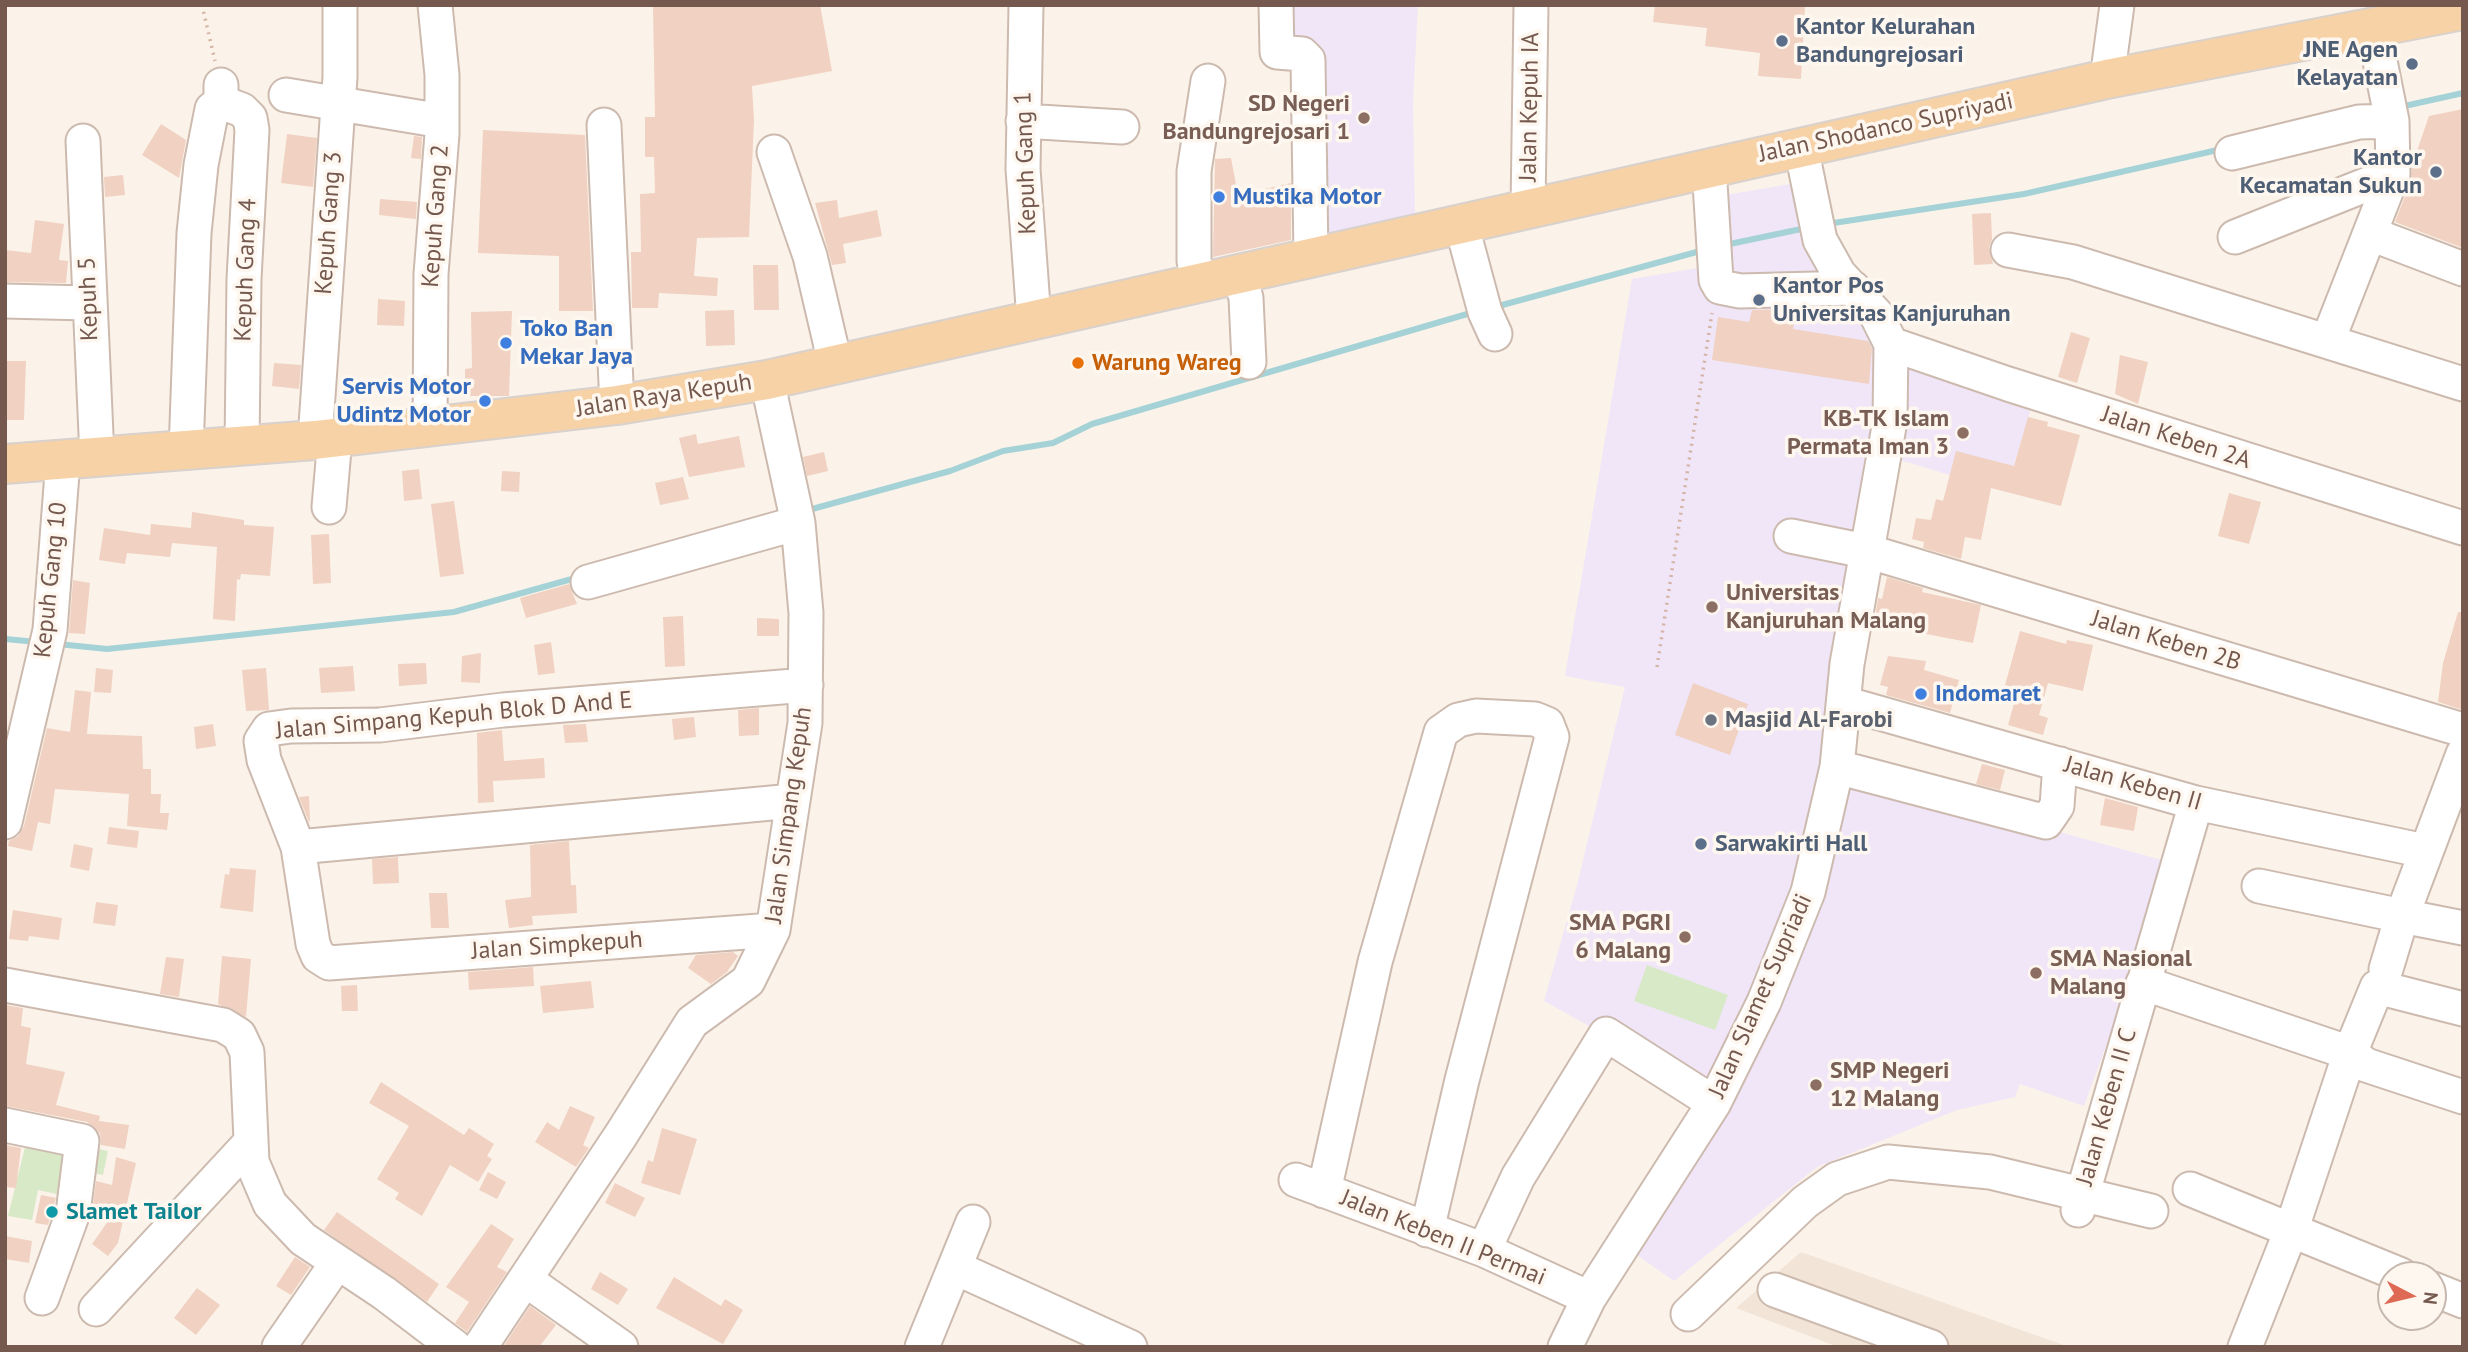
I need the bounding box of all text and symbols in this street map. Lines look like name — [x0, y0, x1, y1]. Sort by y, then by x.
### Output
place label: Kantor Kelurahan Bandungrejosari — [1796, 13, 1975, 69]
street label: Jalan Kepuh IA — [1514, 32, 1546, 182]
marker: Kantor Kelurahan Bandungrejosari — [1774, 33, 1790, 49]
place label: JNE Agen Kelayatan — [2296, 36, 2398, 92]
marker: JNE Agen Kelayatan — [2404, 56, 2420, 72]
street label: Jalan Shodanco Supriyadi — [1756, 87, 2016, 169]
place label: SD Negeri Bandungrejosari 1 — [1163, 90, 1350, 146]
street label: Kepuh Gang 1 — [1009, 91, 1043, 235]
marker: SD Negeri Bandungrejosari 1 — [1356, 110, 1372, 126]
street label: Kepuh Gang 2 — [417, 144, 455, 288]
place label: Kantor Kecamatan Sukun — [2240, 144, 2422, 200]
street label: Kepuh Gang 3 — [310, 151, 348, 295]
marker: Kantor Kecamatan Sukun — [2428, 164, 2444, 180]
place label: Mustika Motor — [1233, 183, 1381, 211]
marker: Mustika Motor — [1211, 189, 1227, 205]
street label: Kepuh Gang 4 — [229, 198, 263, 342]
street label: Kepuh 5 — [73, 256, 105, 342]
place label: Kantor Pos Universitas Kanjuruhan — [1773, 272, 2011, 328]
marker: Kantor Pos Universitas Kanjuruhan — [1751, 292, 1767, 308]
place label: Toko Ban Mekar Jaya — [520, 315, 633, 371]
marker: Toko Ban Mekar Jaya — [498, 335, 514, 351]
place label: Warung Wareg — [1092, 349, 1242, 377]
marker: Warung Wareg — [1070, 355, 1086, 371]
street label: Jalan Raya Kepuh — [574, 368, 754, 424]
place label: Servis Motor Udintz Motor — [336, 373, 471, 429]
marker: Servis Motor Udintz Motor — [477, 393, 493, 409]
street label: Jalan Keben 2A — [2098, 400, 2254, 476]
place label: KB-TK Islam Permata Iman 3 — [1787, 405, 1949, 461]
marker: KB-TK Islam Permata Iman 3 — [1955, 425, 1971, 441]
street label: Kepuh Gang 10 — [29, 501, 73, 659]
place label: Universitas Kanjuruhan Malang — [1726, 579, 1926, 635]
marker: Universitas Kanjuruhan Malang — [1704, 599, 1720, 615]
street label: Jalan Keben 2B — [2088, 605, 2244, 677]
place label: Indomaret — [1935, 680, 2041, 708]
street label: Jalan Simpang Kepuh Blok D And E — [275, 686, 633, 746]
marker: Indomaret — [1913, 686, 1929, 702]
street label: Jalan Simpang Kepuh — [760, 705, 818, 925]
place label: Masjid Al-Farobi — [1725, 706, 1893, 734]
marker: Masjid Al-Farobi — [1703, 712, 1719, 728]
street label: Jalan Keben II — [2061, 751, 2205, 817]
place label: Sarwakirti Hall — [1715, 830, 1867, 858]
marker: Sarwakirti Hall — [1693, 836, 1709, 852]
street label: Jalan Slamet Supriadi — [1703, 890, 1819, 1102]
place label: SMA PGRI 6 Malang — [1569, 909, 1671, 965]
street label: Jalan Simpkepuh — [470, 926, 644, 966]
marker: SMA PGRI 6 Malang — [1677, 929, 1693, 945]
place label: SMA Nasional Malang — [2050, 945, 2192, 1001]
marker: SMA Nasional Malang — [2028, 965, 2044, 981]
street label: Jalan Keben II C — [2071, 1025, 2143, 1189]
place label: SMP Negeri 12 Malang — [1830, 1057, 1949, 1113]
marker: SMP Negeri 12 Malang — [1808, 1077, 1824, 1093]
street label: Jalan Keben II Permai — [1336, 1184, 1550, 1292]
place label: Slamet Tailor — [66, 1198, 201, 1226]
marker: Slamet Tailor — [44, 1204, 60, 1220]
north arrow — [2377, 1261, 2447, 1331]
text: N — [2418, 1291, 2444, 1306]

